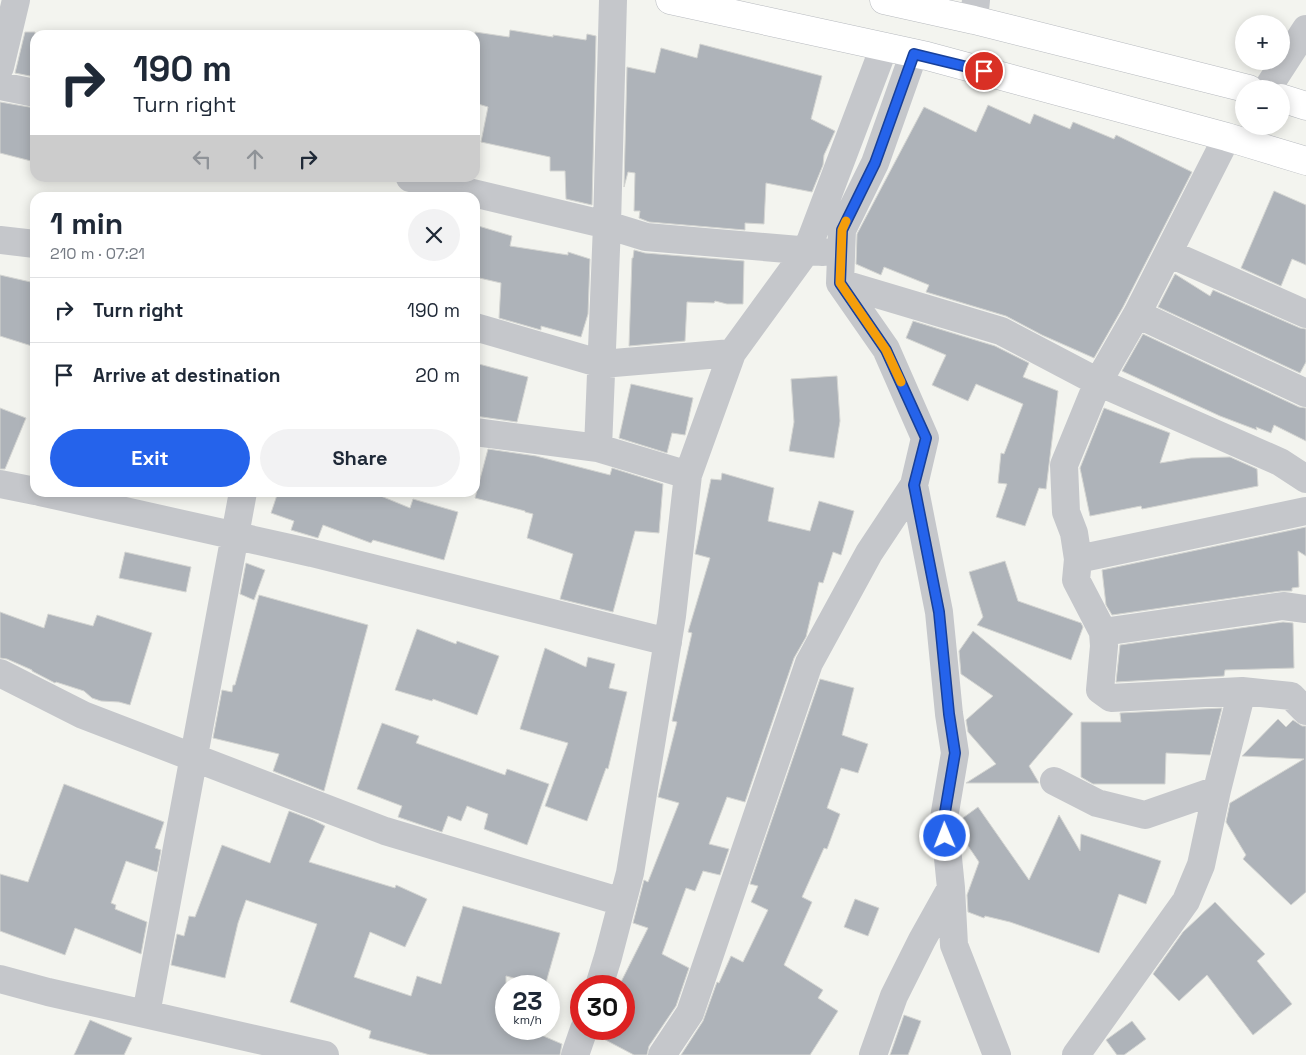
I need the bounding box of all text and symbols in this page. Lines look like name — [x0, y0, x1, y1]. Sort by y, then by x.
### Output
map controls — [1235, 15, 1290, 135]
button: + — [1235, 15, 1290, 70]
text: 190 m — [133, 47, 232, 91]
icon: right — [50, 50, 115, 115]
pin — [963, 50, 1005, 92]
icon: arrive — [970, 57, 998, 85]
button: − — [1235, 80, 1290, 135]
text: Turn right — [133, 90, 236, 118]
icon: left — [188, 145, 216, 173]
icon: ahead — [241, 145, 269, 173]
icon: right — [294, 145, 322, 173]
text: 1 min — [50, 204, 123, 243]
button: close — [408, 209, 460, 261]
text: 210 m · 07:21 — [50, 243, 145, 264]
icon: right — [50, 296, 78, 324]
text: Turn right — [93, 298, 183, 323]
text: 190 m — [407, 298, 460, 323]
icon: arrive — [50, 361, 78, 389]
text: Arrive at destination — [93, 363, 281, 388]
text: 20 m — [415, 363, 460, 388]
button: Exit — [50, 429, 250, 487]
button: Share — [260, 429, 460, 487]
position arrow — [918, 809, 970, 861]
speed limit sign: 30 — [570, 975, 635, 1040]
text: 23 — [512, 985, 543, 1017]
text: km/h — [513, 1012, 542, 1028]

